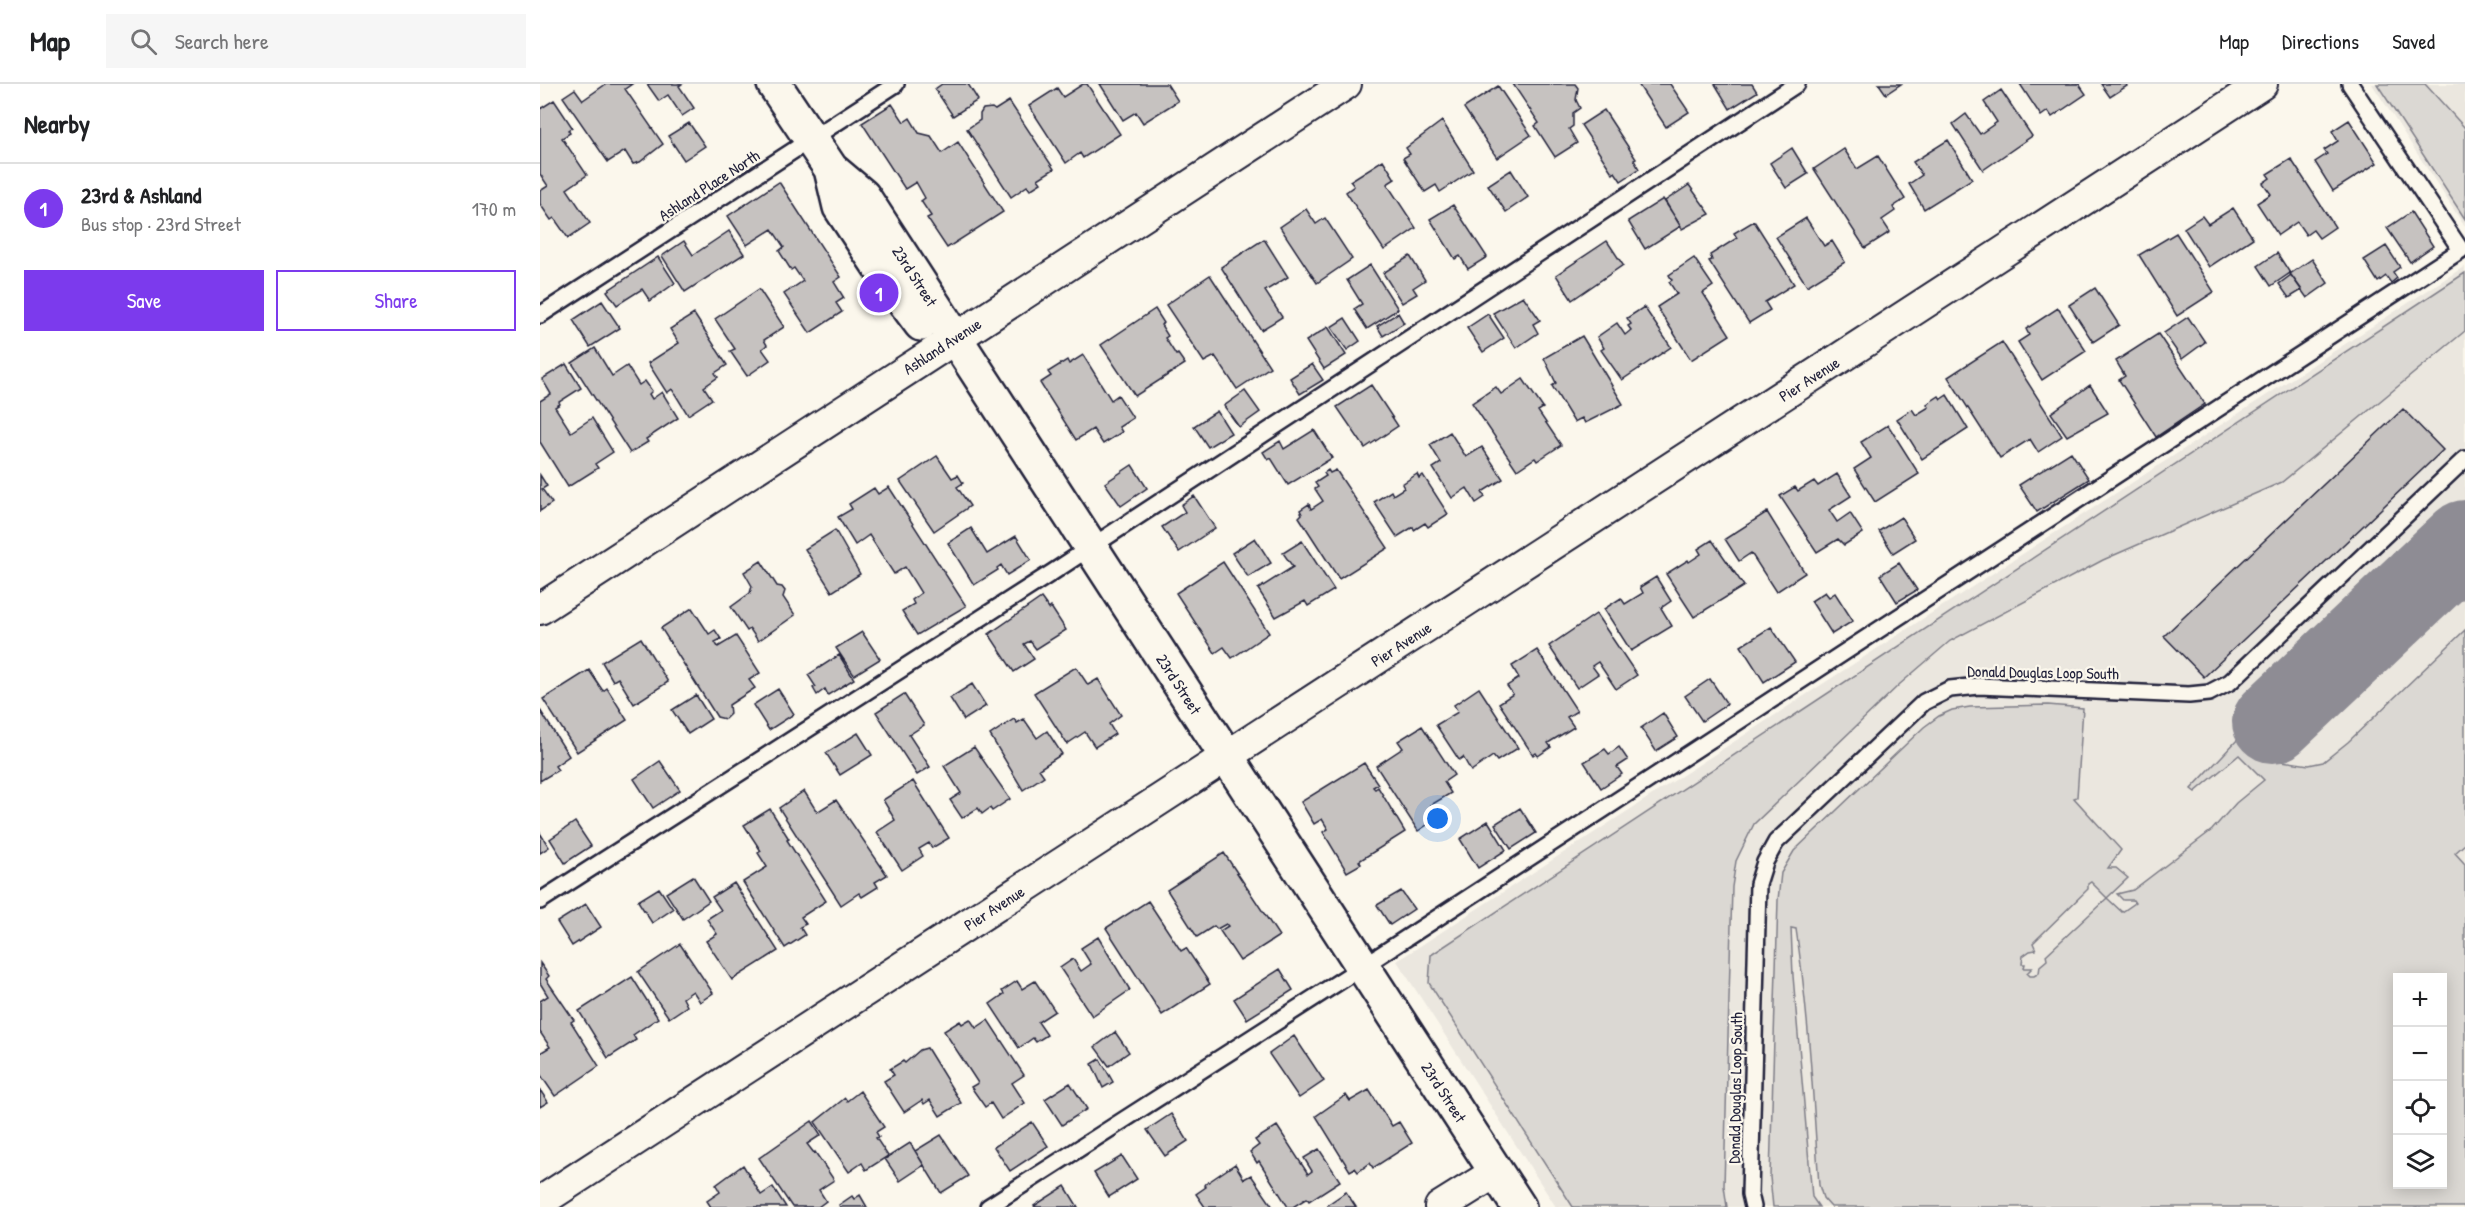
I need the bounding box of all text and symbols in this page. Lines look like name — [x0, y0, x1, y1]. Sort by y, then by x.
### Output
search box — [106, 14, 526, 68]
text: Map — [30, 22, 70, 60]
icon: search — [127, 25, 160, 58]
text: Search here — [175, 26, 269, 56]
text: Map — [2219, 27, 2249, 56]
text: Directions — [2282, 27, 2359, 56]
text: Saved — [2392, 27, 2435, 56]
text: Nearby — [24, 106, 90, 141]
street label: Ashland Place North — [654, 144, 764, 226]
text: 23rd & Ashland — [81, 180, 201, 210]
text: 1 — [40, 195, 47, 222]
text: 170 m — [472, 195, 516, 222]
text: Bus stop · 23rd Street — [81, 210, 241, 237]
street label: 23rd Street — [887, 242, 943, 311]
button: Save — [24, 270, 264, 331]
button: Share — [276, 270, 516, 331]
pin: 1 — [860, 270, 898, 316]
street label: Ashland Avenue — [899, 312, 986, 379]
street label: Pier Avenue — [1774, 351, 1844, 407]
street label: Pier Avenue — [1366, 616, 1436, 672]
street label: 23rd Street — [1151, 650, 1207, 719]
street label: Donald Douglas Loop South — [1967, 660, 2119, 684]
your location — [1423, 804, 1452, 833]
street label: Pier Avenue — [959, 880, 1029, 936]
map controls — [2393, 973, 2447, 1189]
button: + — [2393, 973, 2447, 1027]
street label: Donald Douglas Loop South — [1723, 1012, 1747, 1164]
button: − — [2393, 1027, 2447, 1081]
street label: 23rd Street — [1416, 1058, 1472, 1127]
button: locate — [2393, 1081, 2447, 1135]
button: layers — [2393, 1135, 2447, 1189]

